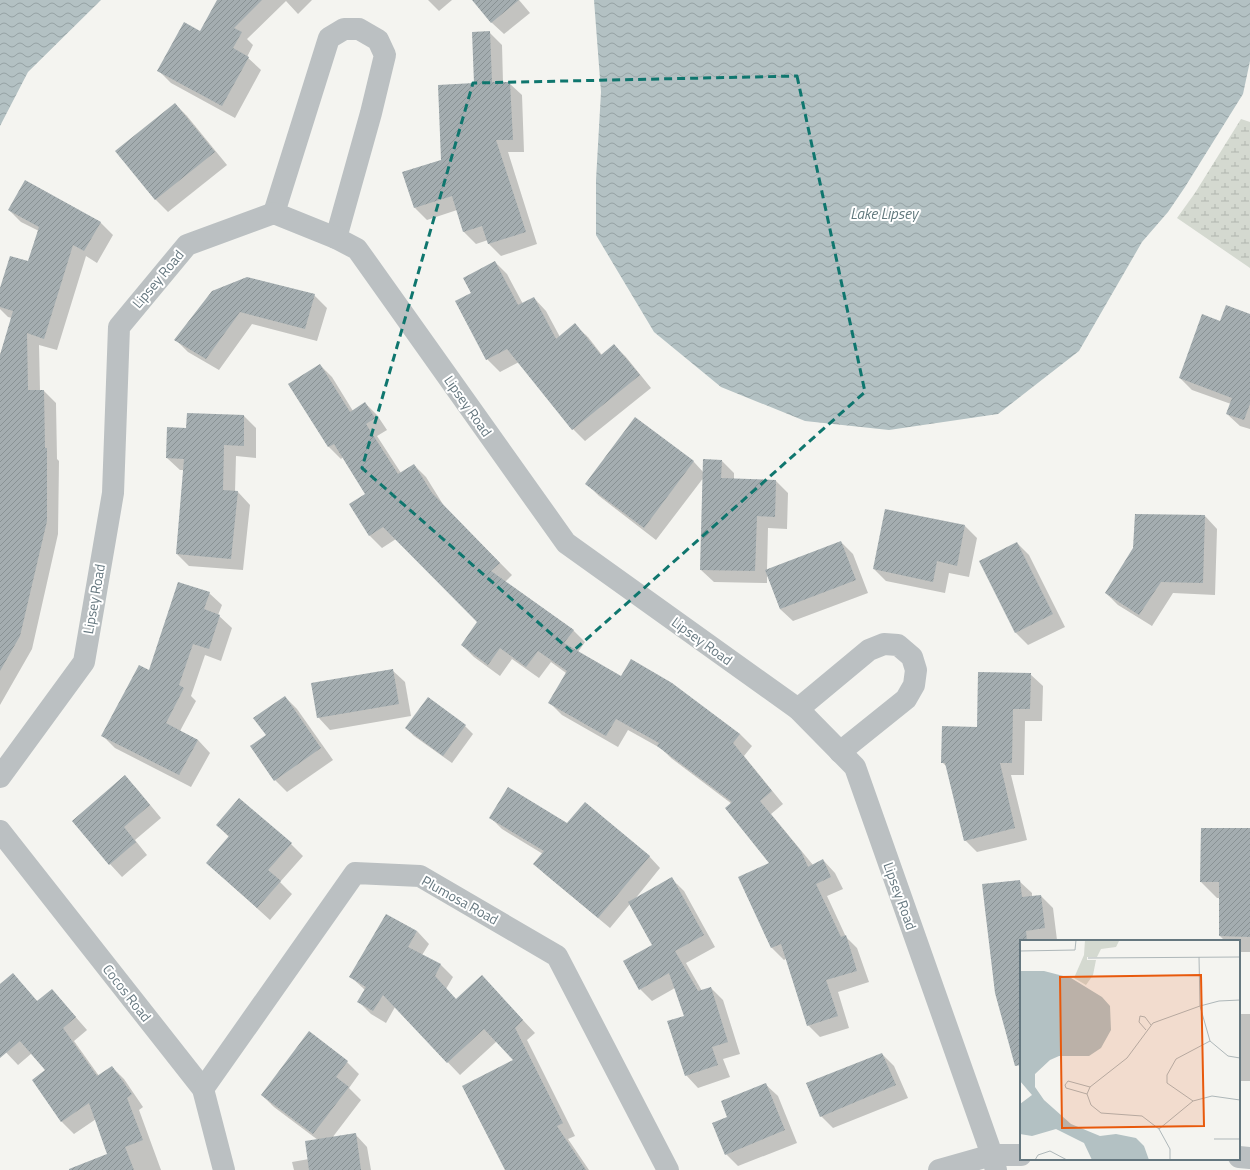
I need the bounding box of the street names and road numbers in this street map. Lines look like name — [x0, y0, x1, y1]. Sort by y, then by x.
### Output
street label: Lipsey Road — [127, 245, 188, 313]
street label: Lipsey Road — [440, 371, 497, 441]
street label: Lipsey Road — [77, 562, 110, 636]
street label: Lipsey Road — [667, 611, 737, 670]
street label: Lipsey Road — [879, 859, 922, 933]
street label: Plumosa Road — [418, 870, 502, 929]
street label: Cocos Road — [98, 959, 157, 1026]

